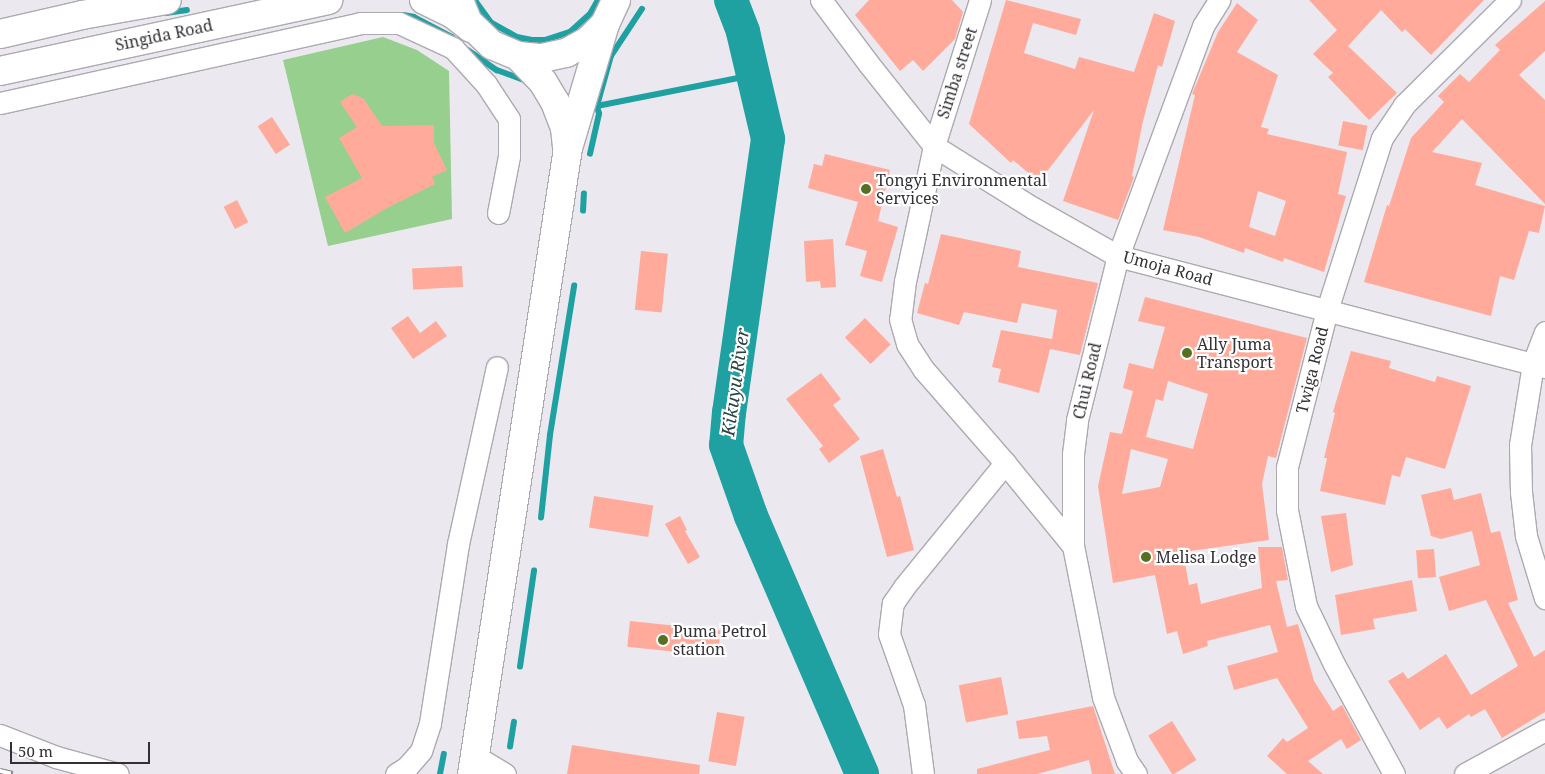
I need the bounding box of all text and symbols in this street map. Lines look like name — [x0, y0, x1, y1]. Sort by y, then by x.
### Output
street label: Singida Road — [113, 15, 215, 55]
street label: Simba street — [933, 25, 981, 121]
place label: Tongyi Environmental Services — [876, 170, 1047, 208]
marker: Tongyi Environmental Services — [860, 183, 872, 195]
street label: Umoja Road — [1121, 247, 1215, 289]
street label: Twiga Road — [1292, 324, 1332, 416]
water label: Kikuyu River — [717, 327, 753, 437]
place label: Ally Juma Transport — [1197, 334, 1273, 372]
street label: Chui Road — [1069, 341, 1105, 421]
marker: Ally Juma Transport — [1181, 347, 1193, 359]
place label: Melisa Lodge — [1156, 547, 1256, 567]
marker: Melisa Lodge — [1140, 551, 1152, 563]
place label: Puma Petrol station — [673, 621, 767, 659]
marker: Puma Petrol station — [657, 634, 669, 646]
scale bar — [12, 732, 152, 764]
text: 50 m — [18, 741, 53, 761]

